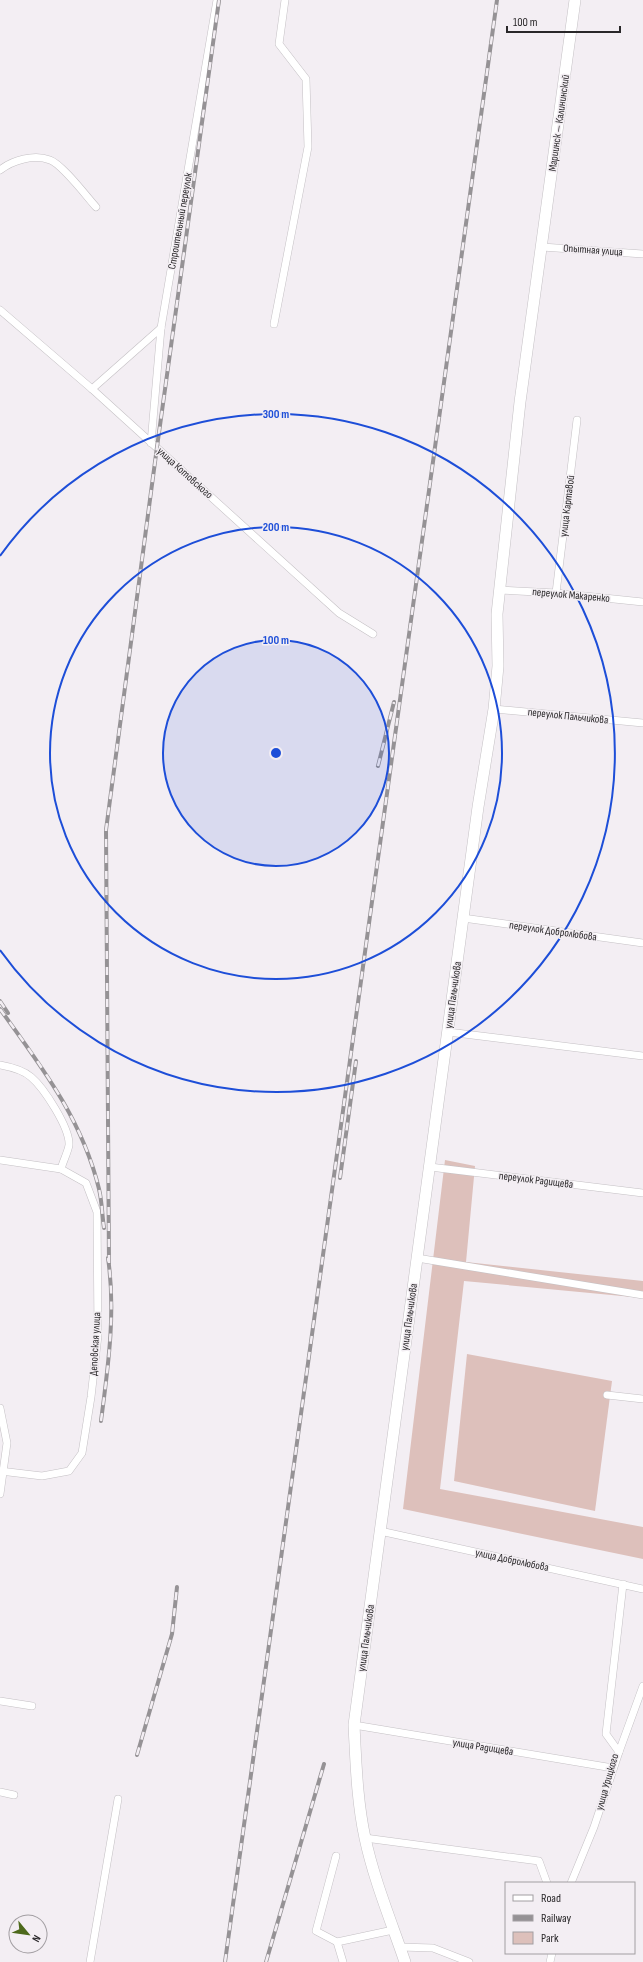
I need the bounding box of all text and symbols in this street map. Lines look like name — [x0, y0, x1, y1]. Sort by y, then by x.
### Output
scale bar — [507, 8, 620, 34]
text: 100 m — [513, 15, 538, 30]
street label: Мариинск — Калининский — [546, 73, 572, 172]
street label: Строительный переулок — [165, 171, 195, 270]
street label: Опытная улица — [563, 241, 623, 259]
text: 300 m — [263, 407, 289, 422]
street label: улица Котовского — [154, 445, 216, 502]
street label: улица Картавой — [557, 474, 577, 538]
text: 200 m — [263, 520, 289, 535]
street label: переулок Макаренко — [532, 585, 611, 605]
text: 100 m — [263, 633, 289, 648]
street label: переулок Пальчикова — [527, 705, 609, 727]
centre of rings — [269, 746, 283, 760]
street label: переулок Добролюбова — [508, 918, 598, 944]
street label: улица Пальчикова — [442, 961, 464, 1029]
street label: переулок Радищева — [498, 1169, 574, 1191]
street label: улица Пальчикова — [398, 1283, 420, 1351]
street label: Деповская улица — [87, 1312, 103, 1376]
street label: улица Добролюбова — [474, 1546, 550, 1574]
street label: улица Пальчикова — [355, 1604, 377, 1672]
street label: улица Радищева — [452, 1736, 514, 1758]
street label: улица Урицкого — [593, 1752, 621, 1812]
legend — [505, 1882, 635, 1954]
text: Road — [541, 1891, 561, 1906]
text: Railway — [541, 1911, 572, 1926]
north arrow — [8, 1914, 48, 1954]
text: Park — [541, 1931, 559, 1946]
text: N — [29, 1933, 43, 1944]

